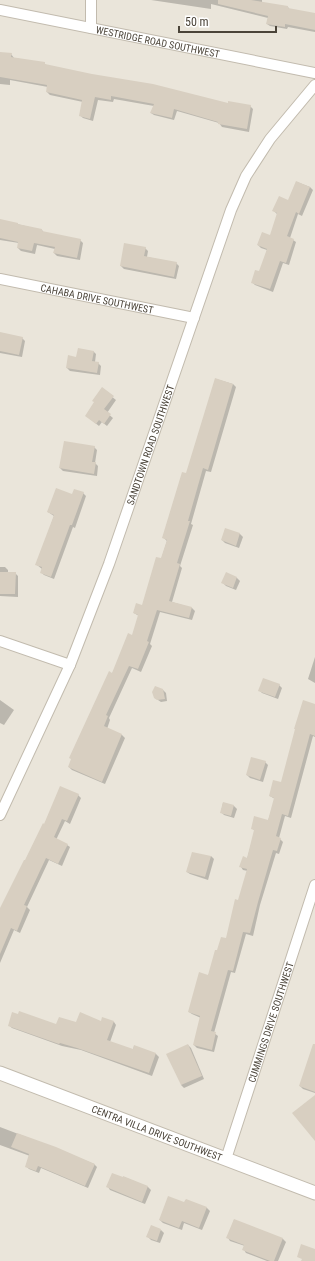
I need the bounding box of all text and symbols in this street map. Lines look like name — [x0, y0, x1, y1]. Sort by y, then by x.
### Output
scale bar — [179, 8, 276, 34]
text: 50 m — [185, 15, 209, 29]
street label: WESTRIDGE ROAD SOUTHWEST — [95, 24, 221, 59]
street label: CAHABA DRIVE SOUTHWEST — [40, 282, 154, 315]
street label: SANDTOWN ROAD SOUTHWEST — [124, 383, 176, 506]
street label: CUMMINGS DRIVE SOUTHWEST — [246, 960, 295, 1084]
street label: CENTRA VILLA DRIVE SOUTHWEST — [90, 1103, 224, 1163]

